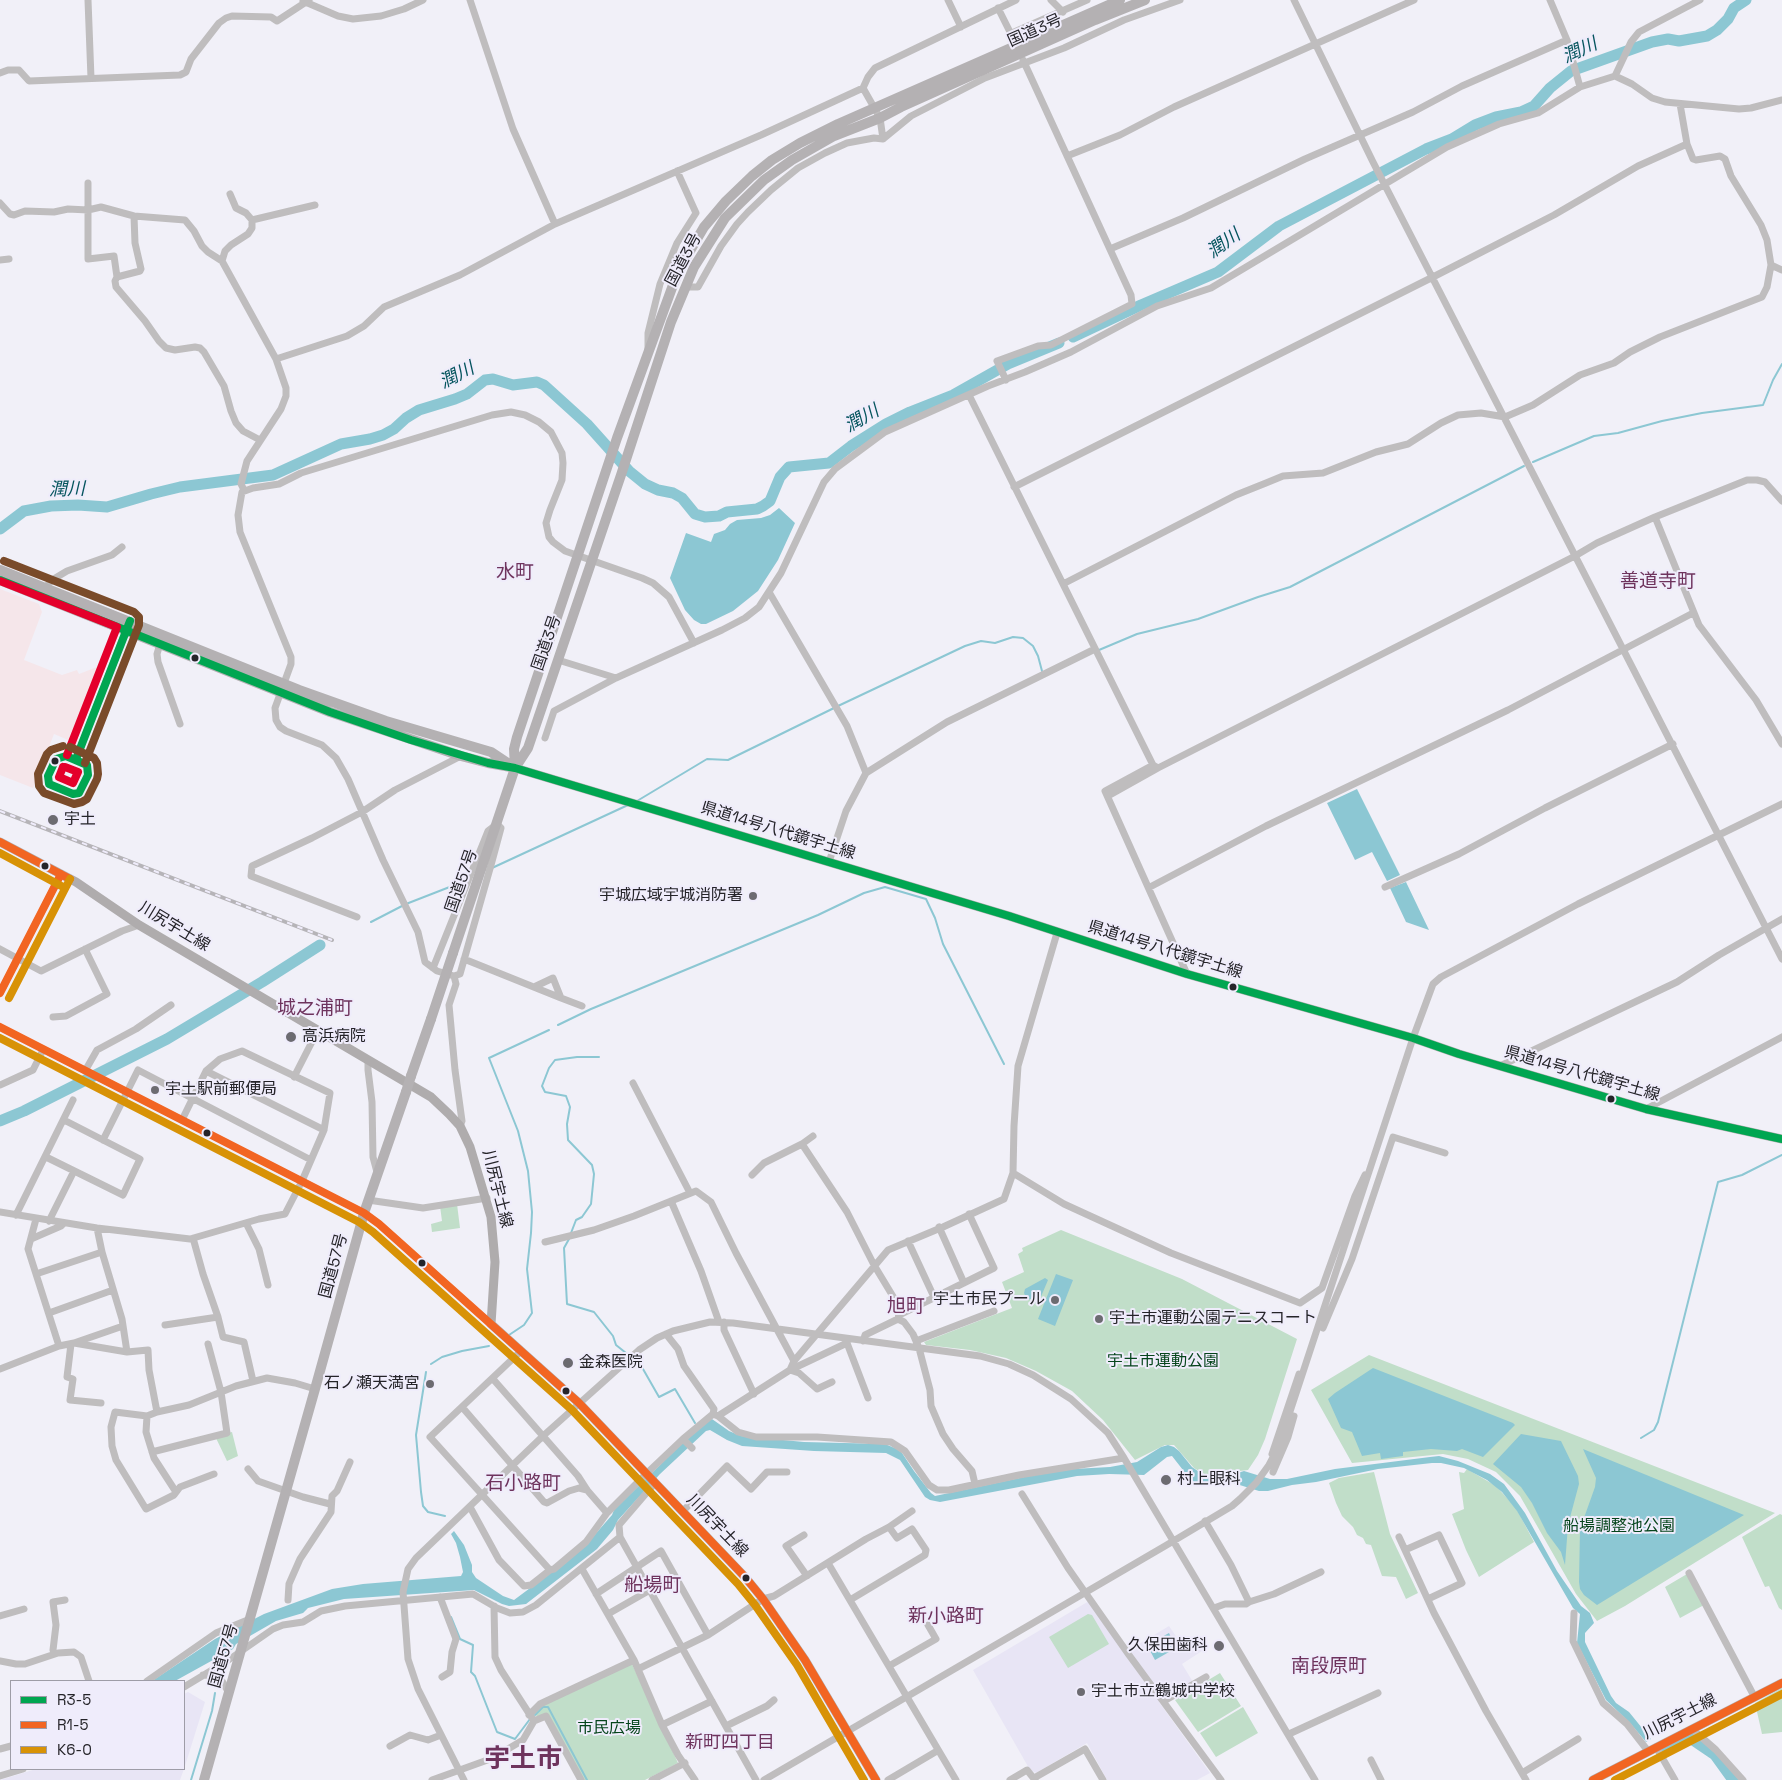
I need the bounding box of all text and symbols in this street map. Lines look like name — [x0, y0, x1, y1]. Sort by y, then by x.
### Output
street label: 国道3号 — [1005, 11, 1065, 51]
water label: 潤川 — [1559, 34, 1601, 68]
water label: 潤川 — [1203, 225, 1245, 263]
street label: 国道3号 — [662, 230, 706, 290]
water label: 潤川 — [436, 358, 478, 394]
water label: 潤川 — [841, 401, 883, 437]
water label: 潤川 — [49, 479, 85, 501]
district label: 水町 — [496, 562, 534, 584]
district label: 善道寺町 — [1620, 571, 1696, 593]
street label: 国道3号 — [529, 613, 565, 673]
unlabelled marker — [190, 653, 200, 663]
unlabelled marker — [50, 756, 60, 766]
street label: 県道14号八代鏡宇土線 — [698, 798, 858, 864]
place label: 宇土 — [64, 810, 96, 830]
marker: 宇土 — [46, 813, 60, 827]
street label: 国道57号 — [442, 846, 482, 916]
unlabelled marker — [40, 861, 50, 871]
place label: 宇城広域宇城消防署 — [599, 886, 743, 906]
marker: 宇城広域宇城消防署 — [747, 890, 759, 902]
street label: 川尻宇土線 — [135, 898, 213, 956]
street label: 県道14号八代鏡宇土線 — [1085, 917, 1245, 983]
unlabelled marker — [1228, 982, 1238, 992]
district label: 城之浦町 — [277, 998, 353, 1020]
place label: 高浜病院 — [302, 1027, 366, 1047]
marker: 高浜病院 — [284, 1030, 298, 1044]
street label: 県道14号八代鏡宇土線 — [1502, 1043, 1662, 1105]
place label: 宇土駅前郵便局 — [165, 1080, 277, 1100]
marker: 宇土駅前郵便局 — [149, 1084, 161, 1096]
unlabelled marker — [1606, 1094, 1616, 1104]
unlabelled marker — [202, 1128, 212, 1138]
street label: 川尻宇土線 — [478, 1148, 516, 1230]
street label: 国道57号 — [316, 1231, 352, 1301]
unlabelled marker — [417, 1258, 427, 1268]
place label: 宇土市民プール — [933, 1290, 1045, 1310]
marker: 宇土市民プール — [1049, 1294, 1061, 1306]
district label: 旭町 — [887, 1296, 925, 1318]
place label: 宇土市運動公園テニスコート — [1109, 1309, 1317, 1329]
marker: 宇土市運動公園テニスコート — [1093, 1313, 1105, 1325]
park label: 宇土市運動公園 — [1107, 1352, 1219, 1372]
place label: 金森医院 — [579, 1353, 643, 1373]
marker: 金森医院 — [561, 1356, 575, 1370]
place label: 石ノ瀬天満宮 — [324, 1374, 420, 1394]
marker: 石ノ瀬天満宮 — [424, 1378, 436, 1390]
unlabelled marker — [561, 1386, 571, 1396]
place label: 村上眼科 — [1177, 1470, 1241, 1490]
district label: 石小路町 — [485, 1473, 561, 1495]
marker: 村上眼科 — [1159, 1473, 1173, 1487]
street label: 川尻宇土線 — [682, 1491, 752, 1561]
park label: 船場調整池公園 — [1563, 1517, 1675, 1537]
unlabelled marker — [741, 1573, 751, 1583]
district label: 船場町 — [625, 1575, 681, 1597]
district label: 新小路町 — [908, 1606, 984, 1628]
street label: 国道57号 — [206, 1621, 242, 1691]
place label: 久保田歯科 — [1128, 1636, 1208, 1656]
marker: 久保田歯科 — [1212, 1639, 1226, 1653]
district label: 南段原町 — [1291, 1656, 1367, 1678]
legend — [10, 1680, 185, 1770]
place label: 宇土市立鶴城中学校 — [1091, 1682, 1235, 1702]
marker: 宇土市立鶴城中学校 — [1075, 1686, 1087, 1698]
text: R3-5 — [57, 1690, 91, 1709]
street label: 川尻宇土線 — [1640, 1690, 1720, 1744]
text: R1-5 — [57, 1715, 89, 1734]
park label: 市民広場 — [577, 1719, 641, 1739]
district label: 新町四丁目 — [685, 1732, 775, 1754]
text: K6-0 — [57, 1740, 92, 1759]
district label: 宇土市 — [484, 1744, 562, 1776]

